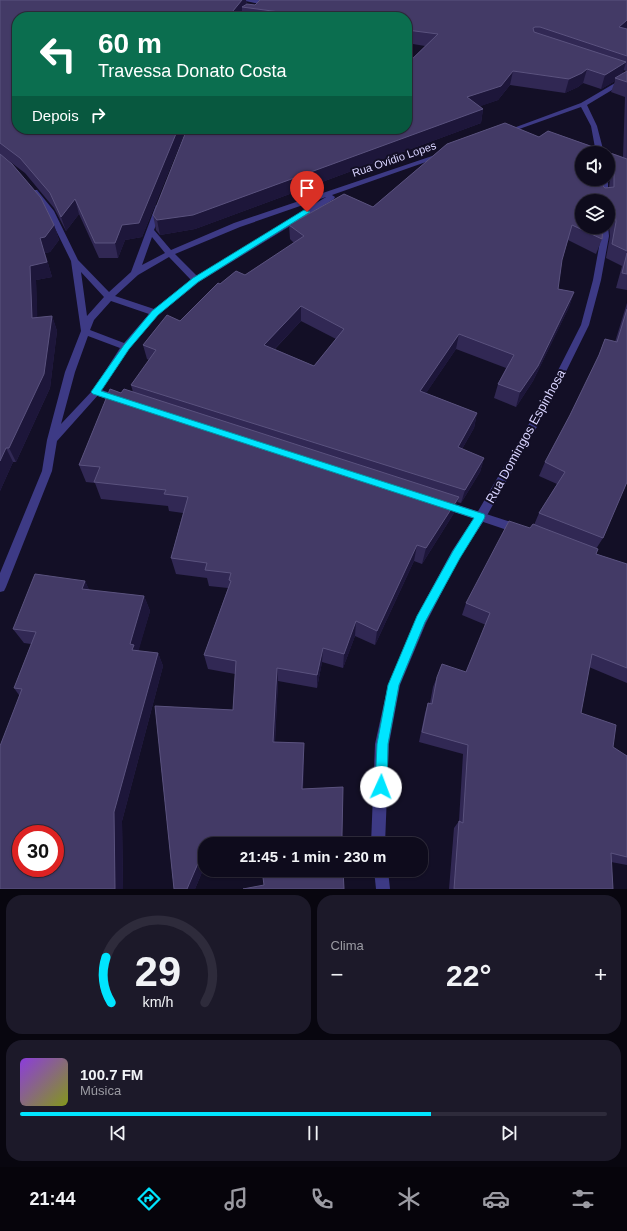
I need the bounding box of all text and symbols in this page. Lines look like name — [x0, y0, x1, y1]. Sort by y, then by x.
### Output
icon: left — [32, 28, 84, 80]
text: 60 m — [98, 28, 162, 59]
text: Travessa Donato Costa — [98, 61, 286, 81]
icon: right — [87, 104, 109, 126]
text: Depois — [32, 107, 79, 124]
street label: Rua Ovídio Lopes — [350, 139, 438, 179]
map controls — [575, 146, 615, 234]
button: sound — [575, 146, 615, 186]
pin — [290, 171, 324, 212]
icon: arrive — [296, 177, 318, 199]
button: layers — [575, 194, 615, 234]
street label: Rua Domingos Espinhosa — [482, 366, 569, 506]
position arrow — [360, 766, 402, 808]
speed limit sign: 30 — [12, 825, 64, 877]
text: 21:45 · 1 min · 230 m — [240, 848, 386, 865]
text: Clima — [331, 938, 364, 953]
text: 29 — [135, 947, 181, 994]
text: 22° — [446, 959, 491, 992]
text: − — [331, 962, 343, 987]
text: + — [594, 962, 607, 987]
text: km/h — [143, 993, 174, 1009]
text: 100.7 FM — [80, 1066, 143, 1083]
text: Música — [80, 1083, 121, 1098]
icon: previous — [107, 1122, 129, 1144]
icon: pause — [302, 1122, 324, 1144]
icon: next — [498, 1122, 520, 1144]
icon: directions — [135, 1185, 163, 1213]
icon: music — [222, 1185, 250, 1213]
icon: phone — [308, 1185, 336, 1213]
icon: climate — [395, 1185, 423, 1213]
icon: car — [482, 1185, 510, 1213]
icon: filters — [569, 1185, 597, 1213]
text: 21:44 — [29, 1189, 76, 1209]

